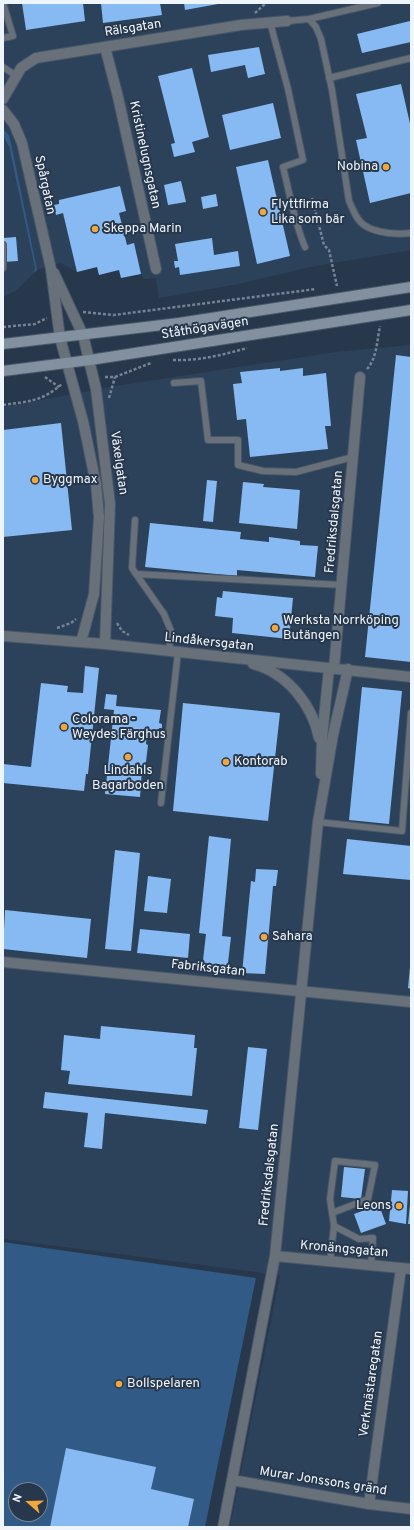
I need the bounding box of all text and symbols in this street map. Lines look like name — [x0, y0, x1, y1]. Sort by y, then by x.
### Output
street label: Rälsgatan — [104, 17, 162, 41]
street label: Kristinelugnsgatan — [125, 100, 163, 210]
street label: Spårgatan — [30, 154, 58, 216]
place label: Nobina — [337, 159, 378, 175]
marker: Nobina — [381, 162, 391, 172]
place label: Flyttfirma Lika som bär — [271, 197, 344, 228]
marker: Flyttfirma Lika som bär — [258, 207, 268, 217]
place label: Skeppa Marin — [103, 221, 182, 237]
marker: Skeppa Marin — [90, 224, 100, 234]
street label: Ståthögavägen — [160, 314, 250, 344]
street label: Växelgatan — [106, 430, 130, 496]
street label: Fredriksdalsgatan — [323, 470, 347, 574]
place label: Byggmax — [43, 472, 97, 488]
marker: Byggmax — [30, 475, 40, 485]
place label: Werksta Norrköping Butängen — [283, 613, 399, 644]
marker: Werksta Norrköping Butängen — [270, 623, 280, 633]
street label: Lindåkersgatan — [163, 631, 255, 655]
place label: Colorama - Weydes Färghus — [72, 712, 166, 743]
marker: Colorama - Weydes Färghus — [59, 722, 69, 732]
marker: Lindahls Bagarboden — [123, 752, 133, 762]
place label: Kontorab — [234, 754, 287, 770]
marker: Kontorab — [221, 757, 231, 767]
place label: Lindahls Bagarboden — [92, 763, 164, 794]
place label: Sahara — [272, 929, 313, 945]
marker: Sahara — [259, 932, 269, 942]
street label: Fabriksgatan — [170, 957, 246, 981]
street label: Fredriksdalsgatan — [257, 1123, 283, 1227]
place label: Leons — [356, 1198, 391, 1214]
marker: Leons — [394, 1201, 404, 1211]
street label: Kronängsgatan — [299, 1238, 389, 1262]
street label: Verkmästaregatan — [357, 1330, 387, 1438]
place label: Bollspelaren — [127, 1376, 200, 1392]
marker: Bollspelaren — [114, 1379, 124, 1389]
street label: Murar Jonssons gränd — [258, 1464, 388, 1500]
north arrow — [8, 1482, 48, 1522]
text: N — [10, 1492, 26, 1504]

